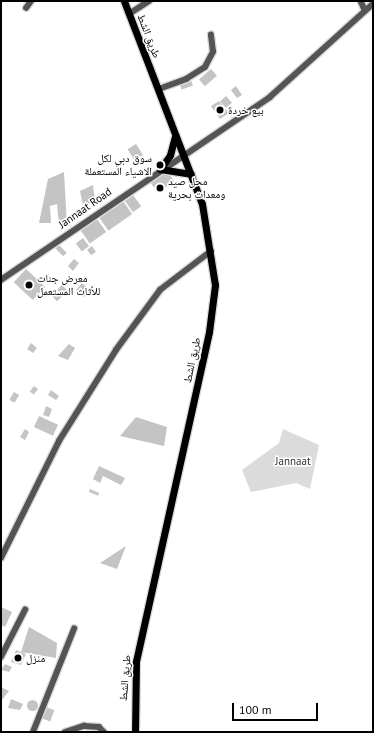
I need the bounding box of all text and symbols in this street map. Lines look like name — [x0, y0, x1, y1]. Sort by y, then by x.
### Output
street label: طريق الشط — [135, 12, 163, 60]
place label: بيع خردة — [228, 103, 264, 117]
marker: بيع خردة — [215, 105, 225, 115]
place label: سوق دبي لكل الاشياء المستعملة — [84, 152, 152, 178]
marker: سوق دبي لكل الاشياء المستعملة — [155, 160, 165, 170]
place label: محل صيد ومعدات بحرية — [168, 175, 226, 201]
marker: محل صيد ومعدات بحرية — [155, 183, 165, 193]
street label: Jannaat Road — [56, 185, 114, 231]
place label: معرض جنات للأثاث المستعمل — [37, 272, 100, 298]
marker: معرض جنات للأثاث المستعمل — [24, 280, 34, 290]
street label: طريق الشط — [181, 336, 203, 384]
park label: Jannaat — [275, 454, 311, 468]
place label: منزل — [26, 651, 45, 665]
marker: منزل — [13, 653, 23, 663]
street label: طريق الشط — [116, 654, 134, 702]
scale bar — [234, 695, 320, 721]
text: 100 m — [239, 702, 272, 717]

